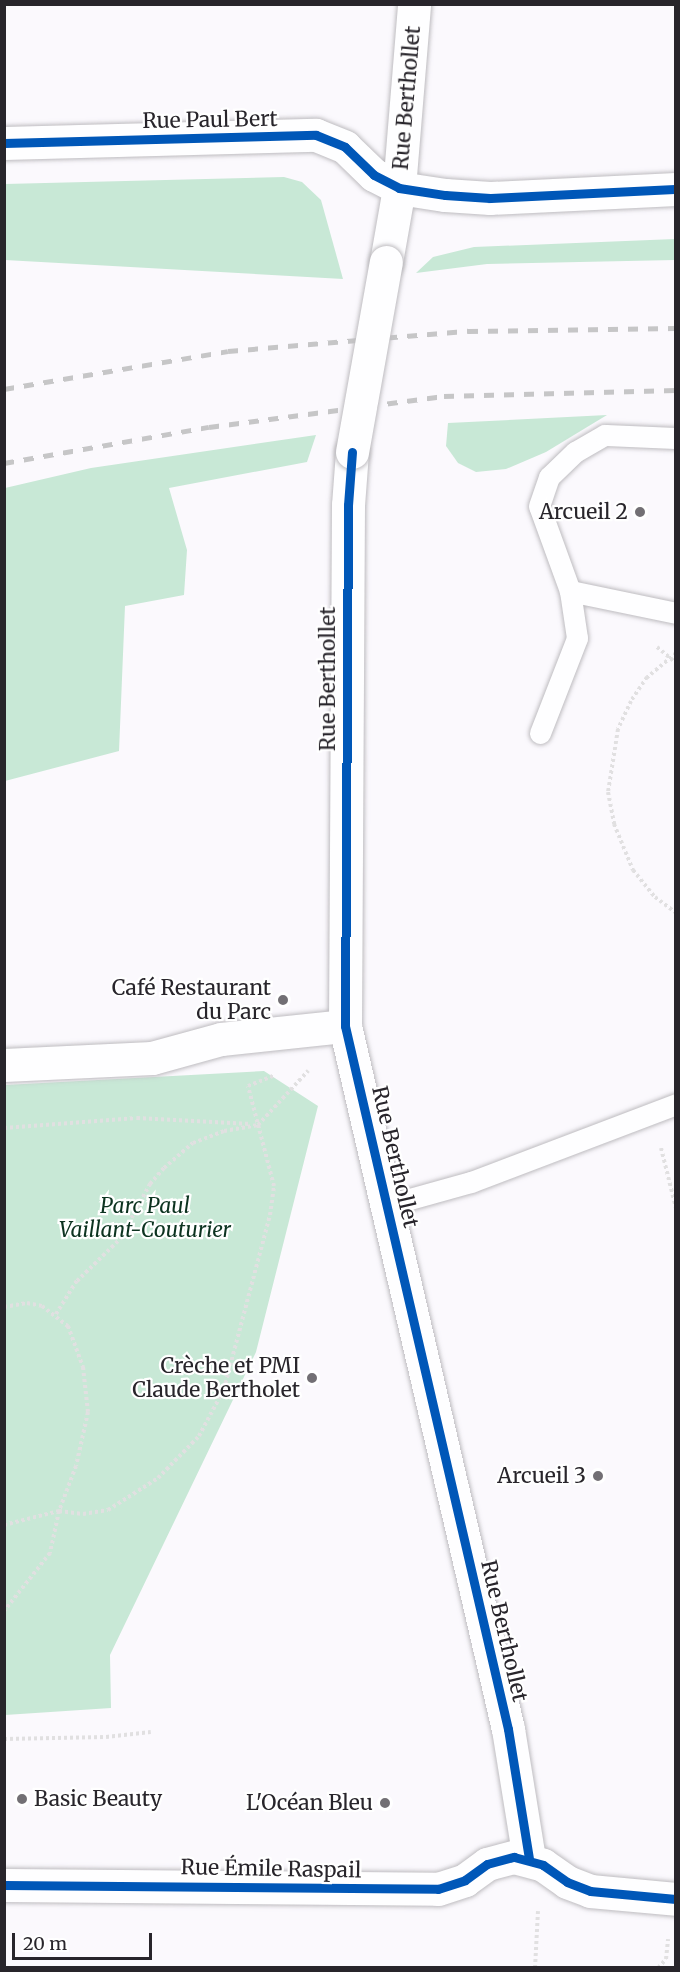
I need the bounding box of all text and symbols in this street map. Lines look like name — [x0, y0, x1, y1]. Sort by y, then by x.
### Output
street label: Rue Berthollet — [388, 25, 426, 171]
street label: Rue Paul Bert — [142, 106, 278, 134]
place label: Arcueil 2 — [539, 499, 628, 525]
marker: Arcueil 2 — [633, 505, 647, 519]
street label: Rue Berthollet — [315, 607, 341, 751]
place label: Café Restaurant du Parc — [112, 975, 271, 1025]
marker: Café Restaurant du Parc — [276, 993, 290, 1007]
street label: Rue Berthollet — [366, 1084, 424, 1230]
park label: Parc Paul Vaillant-Couturier — [59, 1193, 231, 1243]
place label: Crèche et PMI Claude Bertholet — [132, 1353, 300, 1403]
marker: Crèche et PMI Claude Bertholet — [305, 1371, 319, 1385]
place label: Arcueil 3 — [497, 1463, 586, 1489]
marker: Arcueil 3 — [591, 1469, 605, 1483]
street label: Rue Berthollet — [475, 1558, 533, 1704]
place label: Basic Beauty — [34, 1786, 162, 1812]
place label: L'Océan Bleu — [246, 1790, 373, 1816]
marker: Basic Beauty — [15, 1792, 29, 1806]
marker: L'Océan Bleu — [378, 1796, 392, 1810]
street label: Rue Émile Raspail — [180, 1855, 362, 1883]
scale bar — [15, 1921, 154, 1959]
text: 20 m — [23, 1932, 67, 1955]

